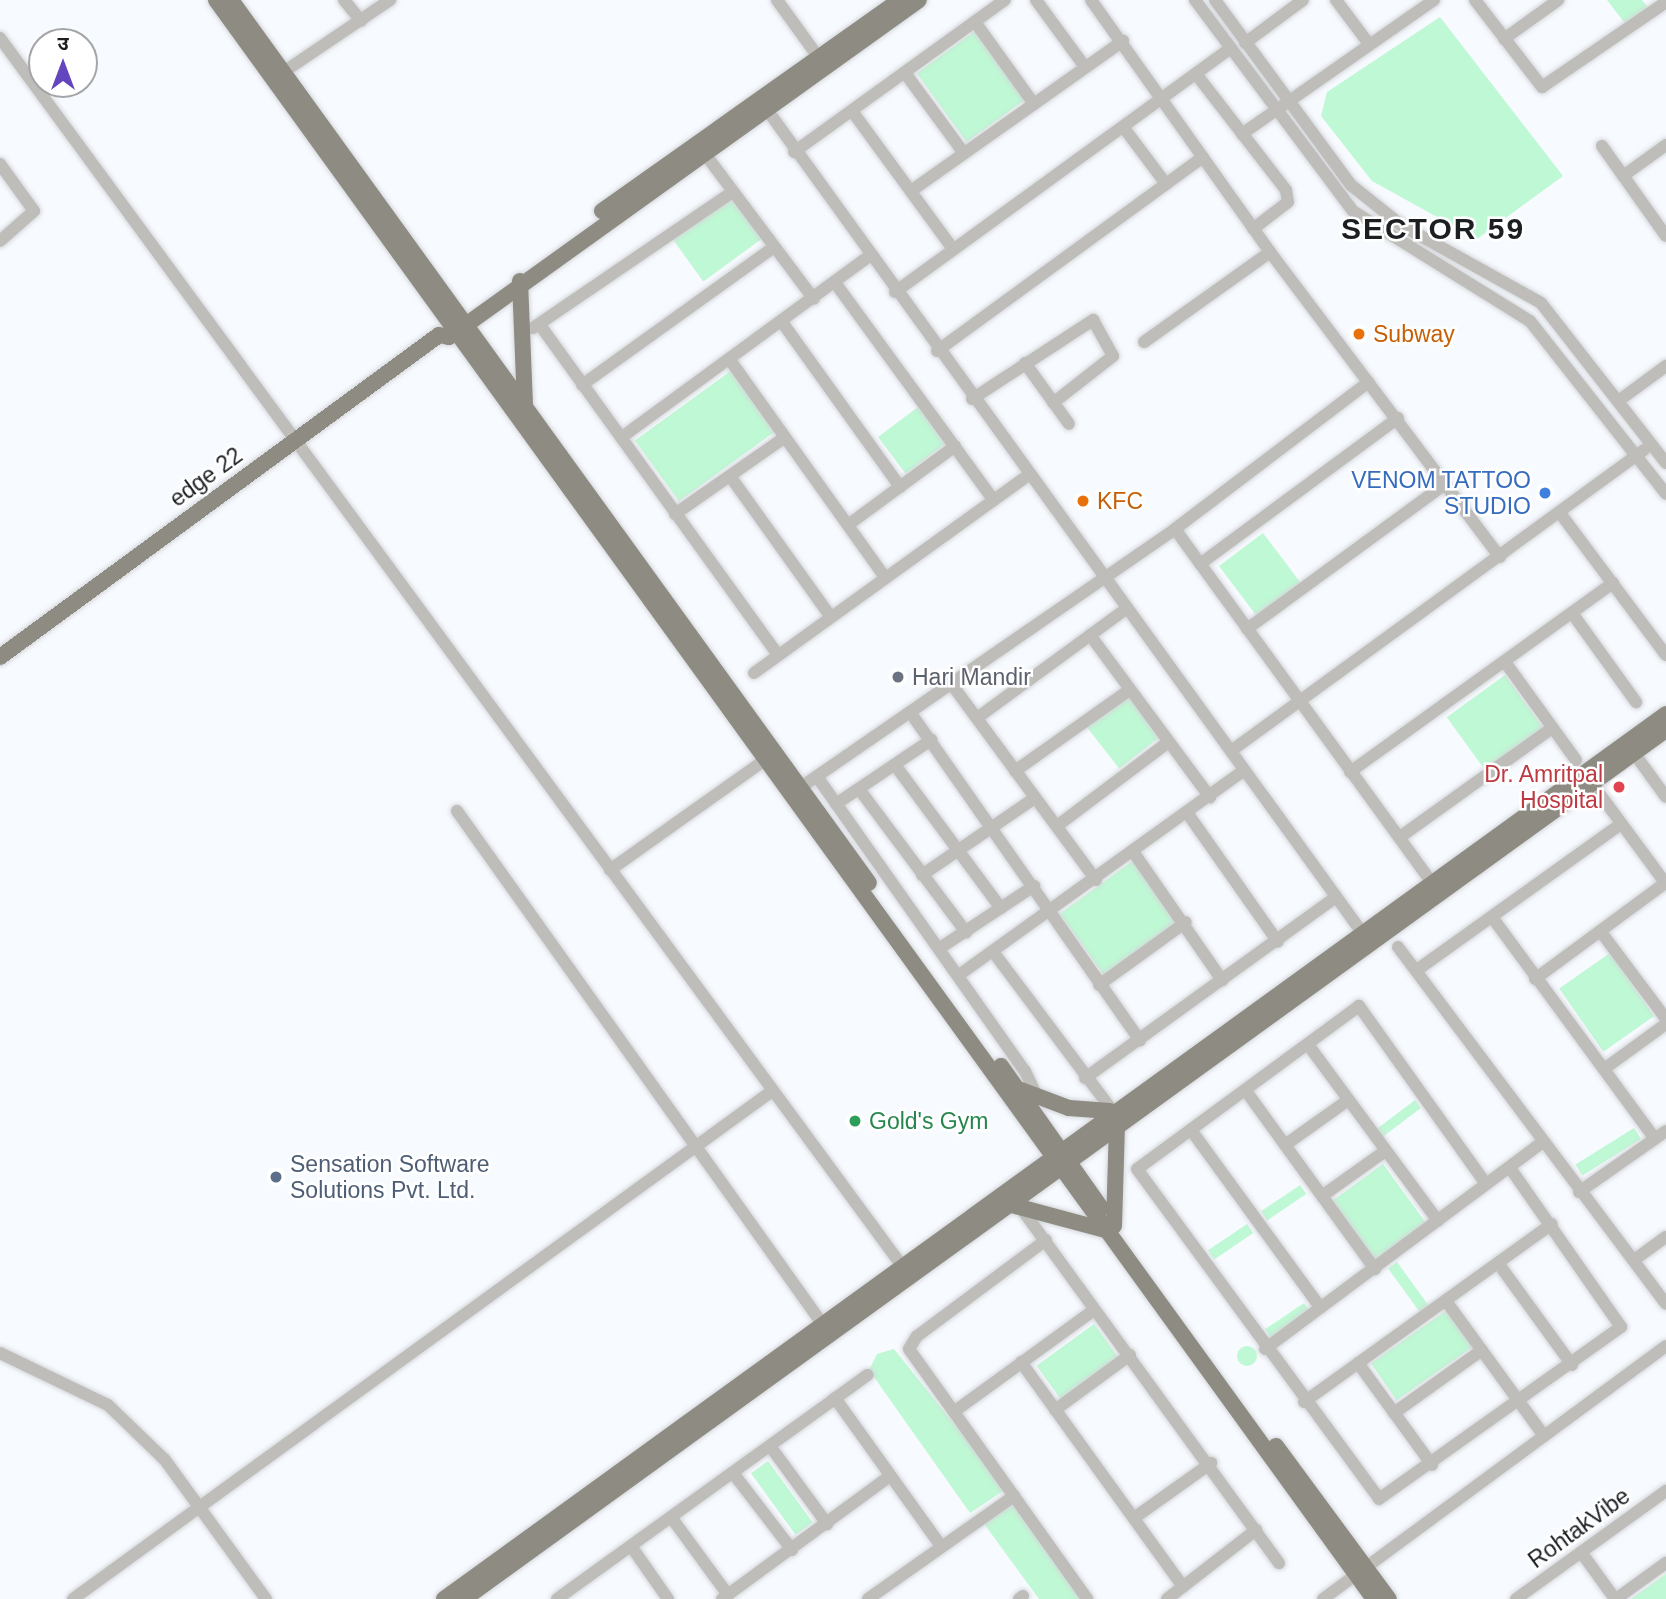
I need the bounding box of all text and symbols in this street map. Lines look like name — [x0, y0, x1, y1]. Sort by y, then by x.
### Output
north arrow — [28, 28, 98, 98]
text: उ — [57, 33, 69, 54]
district label: SECTOR 59 — [1342, 211, 1524, 247]
place label: Subway — [1373, 320, 1455, 348]
marker: Subway — [1351, 326, 1367, 342]
street label: edge 22 — [164, 441, 248, 513]
place label: VENOM TATTOO STUDIO — [1351, 466, 1531, 520]
marker: VENOM TATTOO STUDIO — [1537, 485, 1553, 501]
place label: KFC — [1097, 487, 1143, 515]
marker: KFC — [1075, 493, 1091, 509]
place label: Hari Mandir — [912, 663, 1031, 691]
marker: Hari Mandir — [890, 669, 906, 685]
place label: Dr. Amritpal Hospital — [1483, 760, 1603, 814]
marker: Dr. Amritpal Hospital — [1609, 777, 1629, 797]
place label: Gold's Gym — [869, 1107, 988, 1135]
marker: Gold's Gym — [847, 1113, 863, 1129]
place label: Sensation Software Solutions Pvt. Ltd. — [290, 1150, 489, 1204]
marker: Sensation Software Solutions Pvt. Ltd. — [268, 1169, 284, 1185]
street label: RohtakVibe — [1523, 1482, 1635, 1574]

